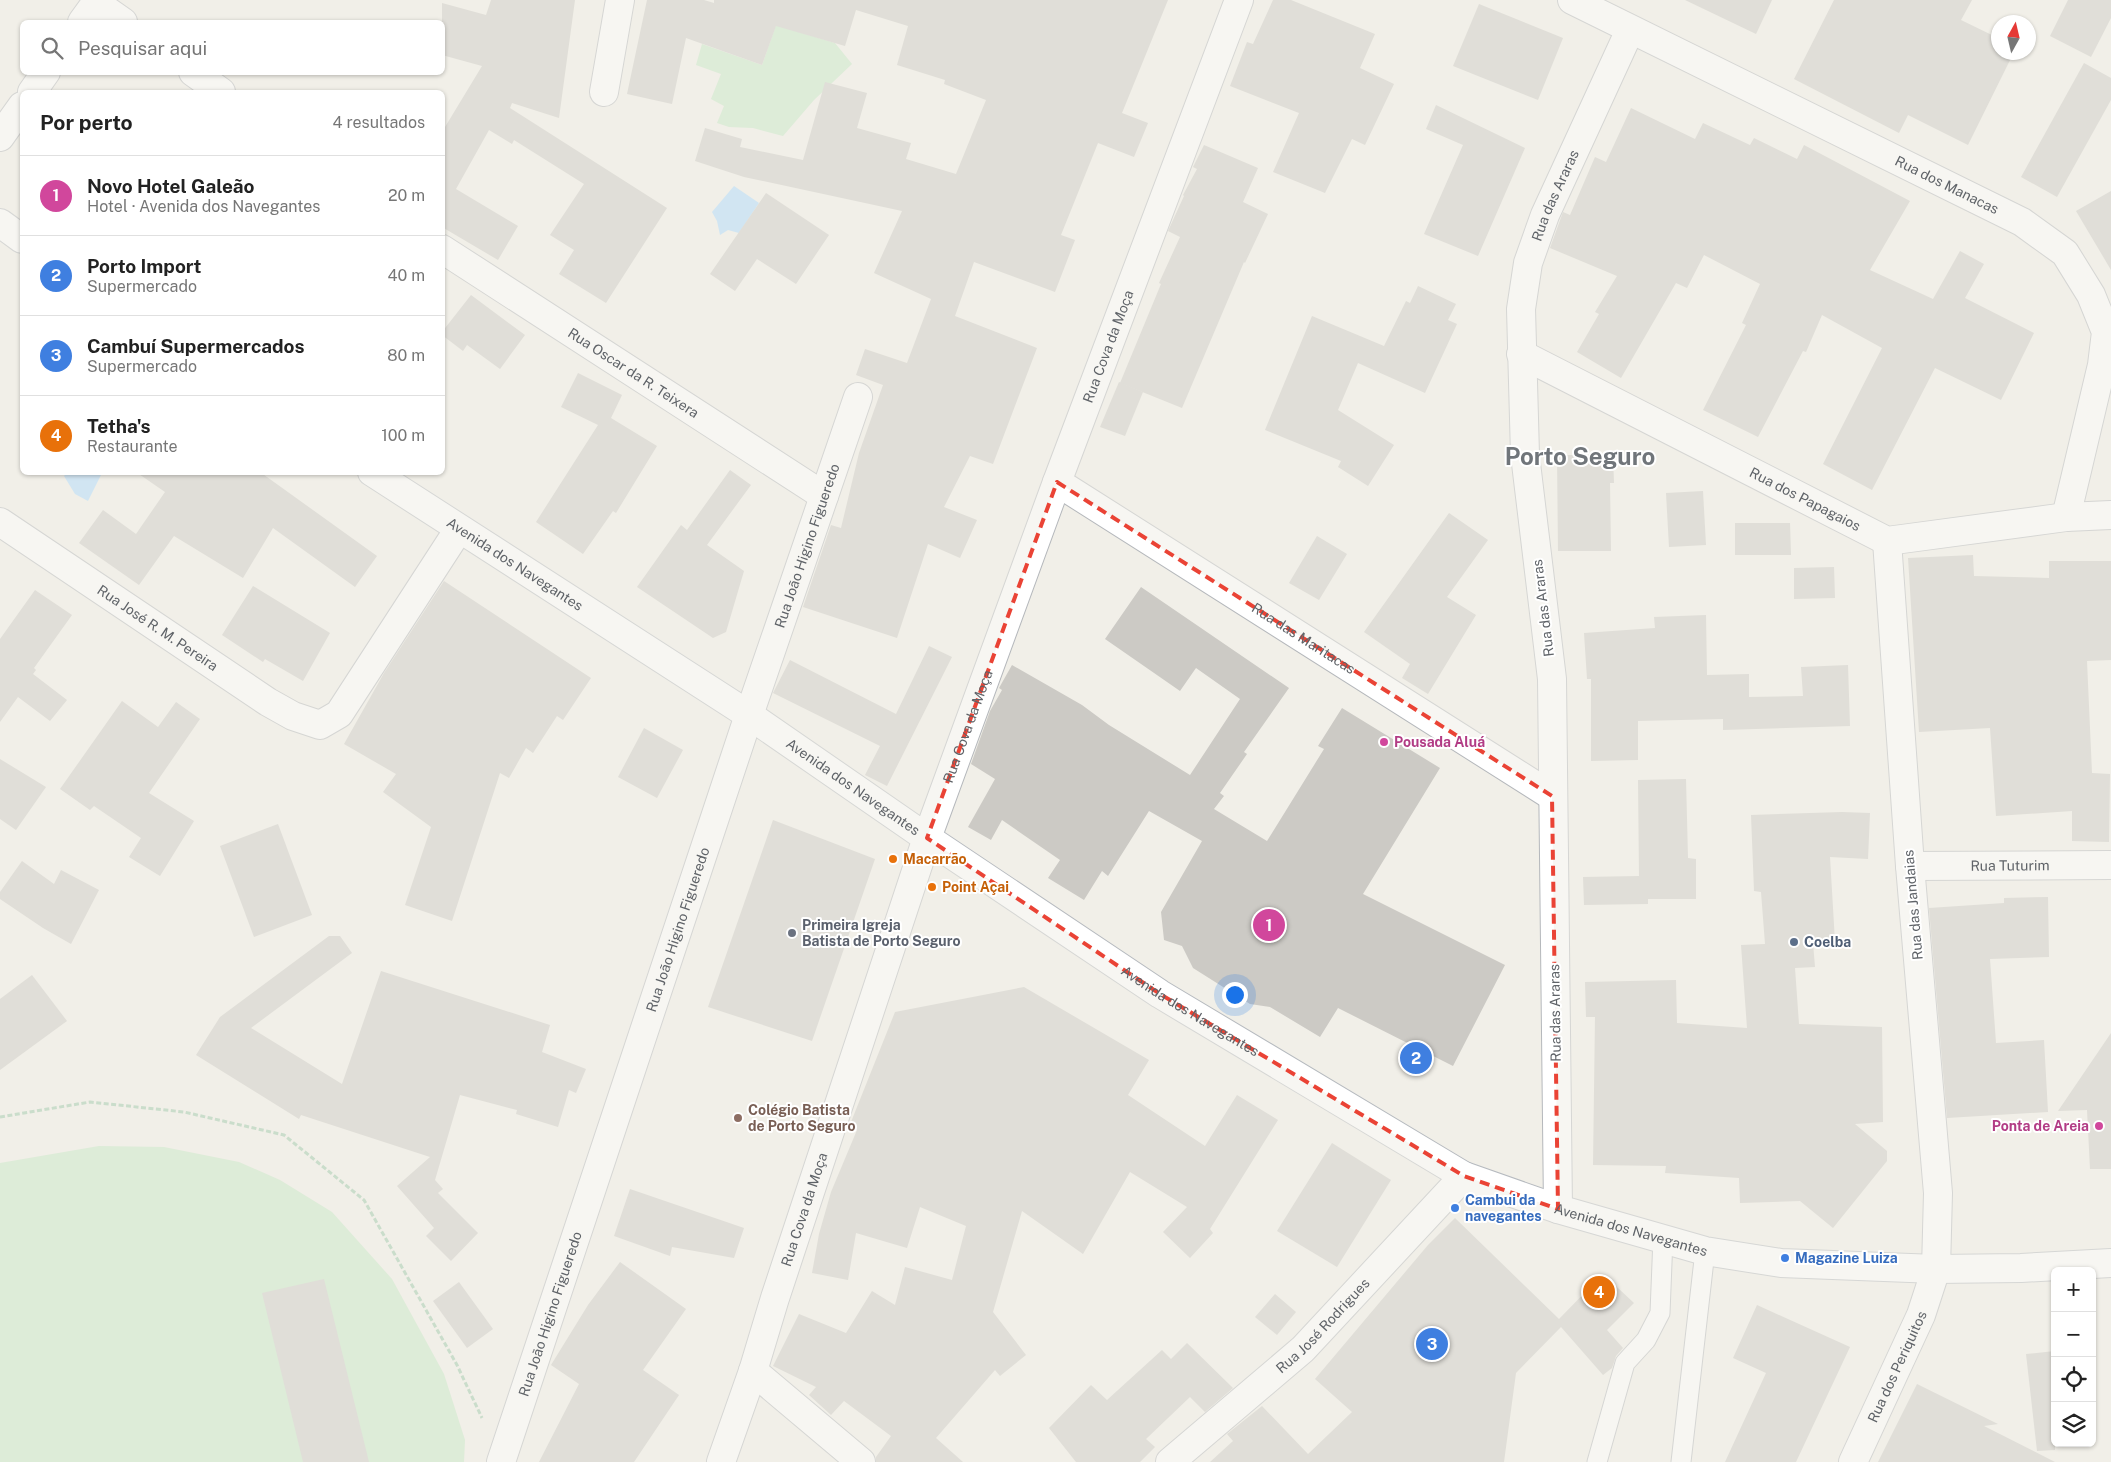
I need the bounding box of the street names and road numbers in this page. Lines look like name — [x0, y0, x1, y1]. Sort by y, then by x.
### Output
street label: Rua das Araras — [1528, 147, 1582, 243]
street label: Rua dos Manacas — [1892, 153, 2001, 217]
street label: Rua Cova da Moça — [1080, 288, 1137, 405]
street label: Rua Oscar da R. Teixera — [565, 325, 702, 421]
street label: Rua João Higino Figueredo — [771, 461, 843, 630]
street label: Rua dos Papagaios — [1747, 464, 1863, 534]
street label: Avenida dos Navegantes — [444, 514, 586, 614]
street label: Rua das Araras — [1529, 558, 1557, 658]
street label: Rua José R. M. Pereira — [94, 582, 221, 674]
street label: Rua das Maritacas — [1249, 600, 1358, 677]
street label: Rua Cova da Moça — [940, 668, 996, 785]
street label: Avenida dos Navegantes — [783, 735, 923, 839]
street label: Rua João Higino Figueredo — [643, 845, 713, 1014]
street label: Rua das Jandaias — [1900, 849, 1926, 961]
street label: Rua Tuturim — [1970, 857, 2050, 874]
street label: Avenida dos Navegantes — [1118, 963, 1262, 1059]
street label: Rua das Araras — [1546, 964, 1564, 1062]
street label: Rua Cova da Moça — [778, 1150, 831, 1268]
street label: Avenida dos Navegantes — [1552, 1200, 1709, 1259]
street label: Rua João Higino Figueredo — [515, 1229, 585, 1398]
street label: Rua José Rodrigues — [1273, 1275, 1373, 1376]
street label: Rua dos Periquitos — [1864, 1309, 1930, 1425]

